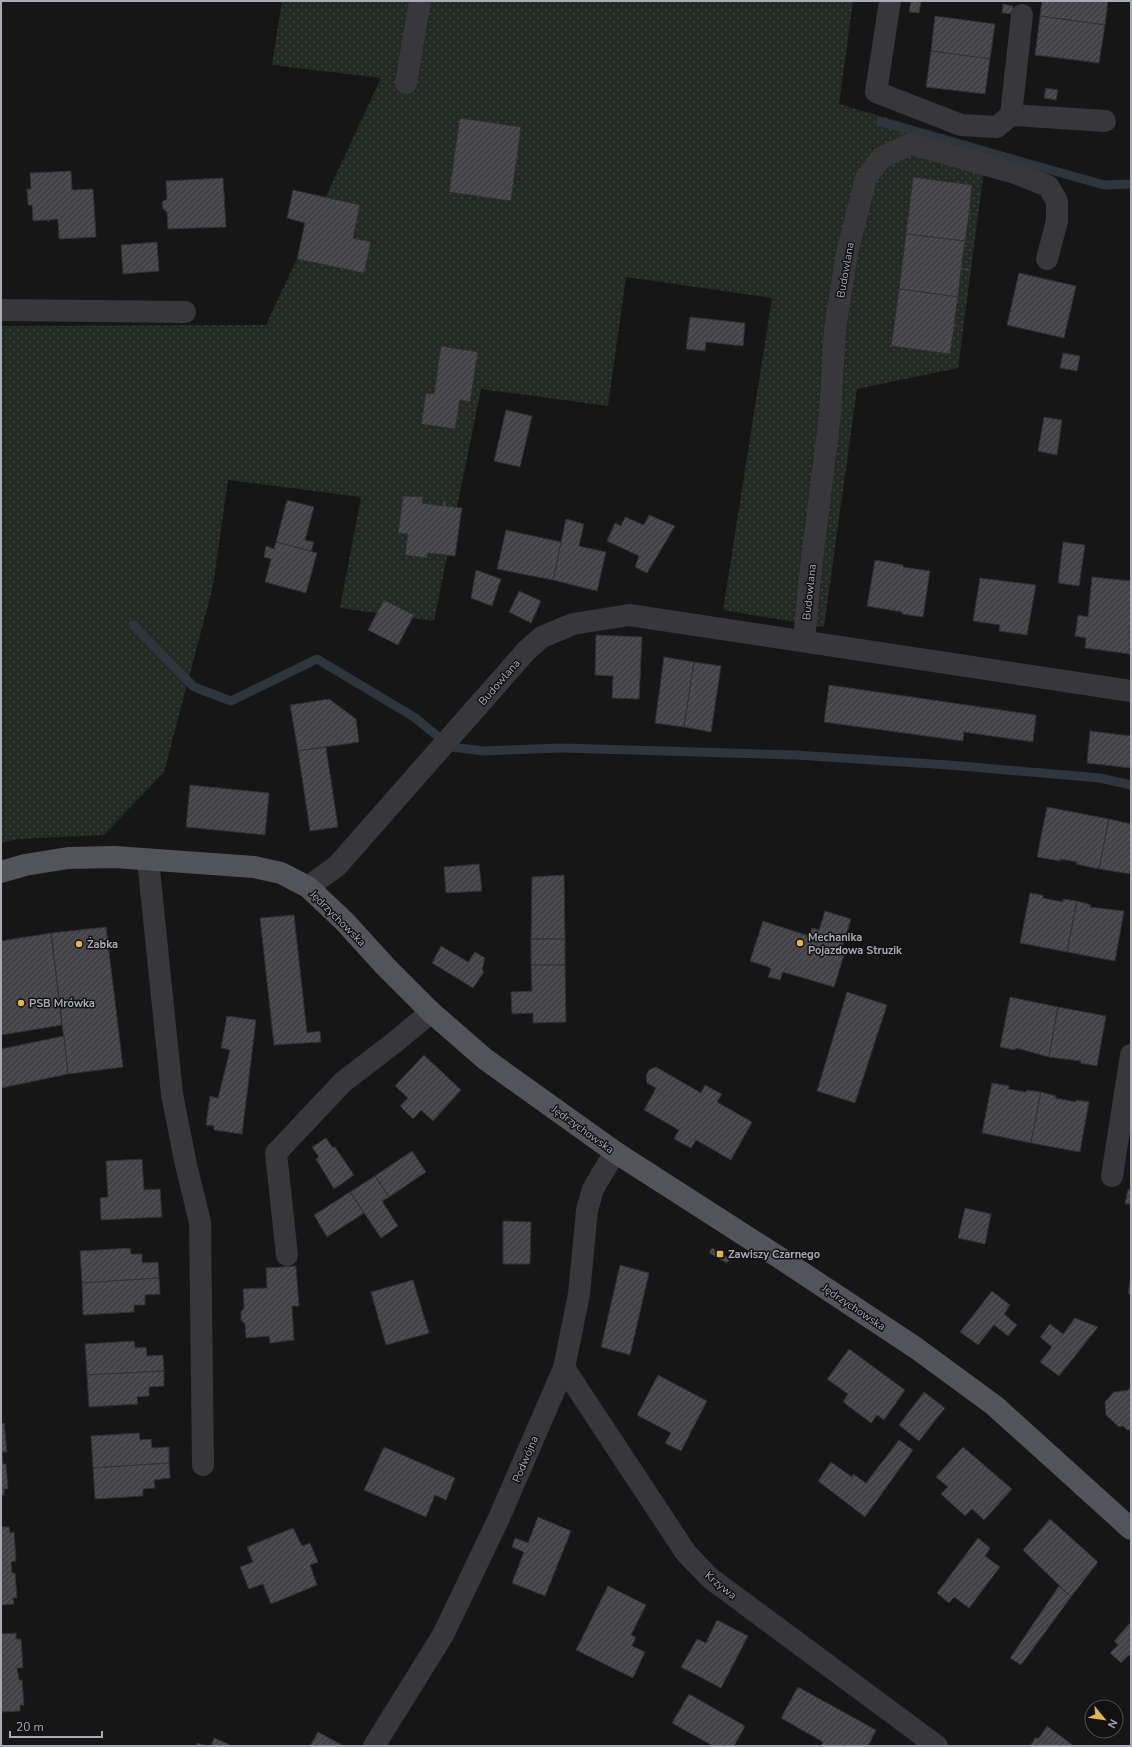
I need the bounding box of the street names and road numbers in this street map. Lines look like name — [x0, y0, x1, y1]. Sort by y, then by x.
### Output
street label: Budowlana — [833, 241, 858, 299]
street label: Budowlana — [799, 563, 820, 621]
street label: Budowlana — [475, 656, 524, 709]
street label: Jędrzychowska — [306, 886, 369, 950]
street label: Jędrzychowska — [548, 1101, 617, 1157]
street label: Jędrzychowska — [818, 1280, 889, 1334]
street label: Podwójna — [509, 1433, 542, 1485]
street label: Krzywa — [702, 1568, 740, 1603]

